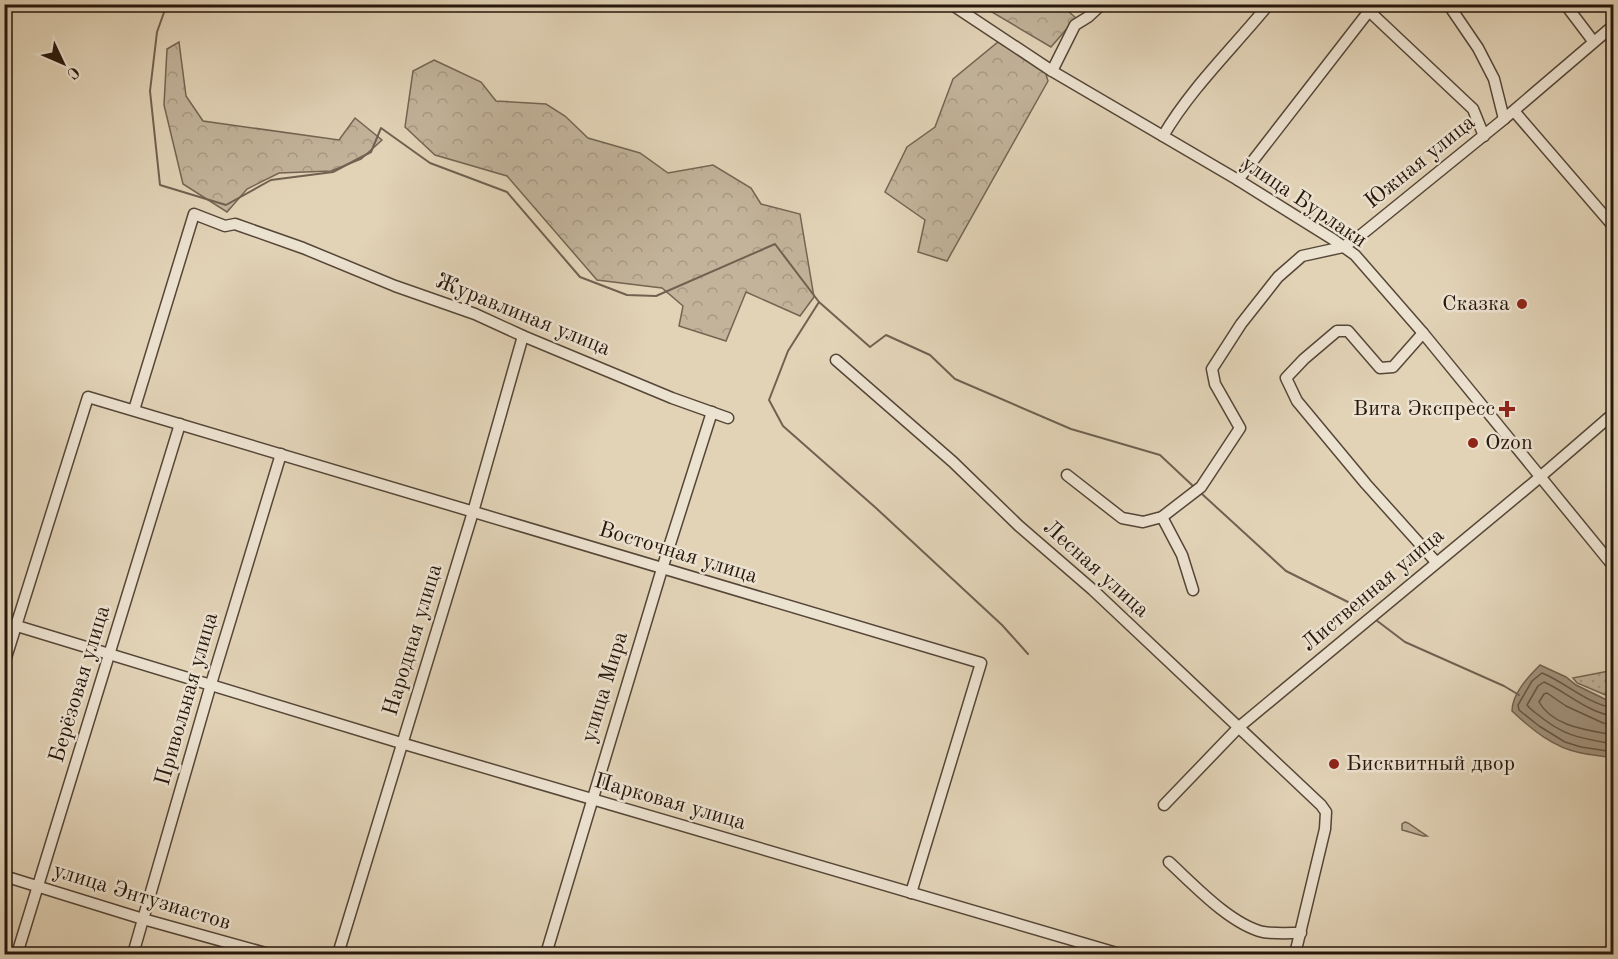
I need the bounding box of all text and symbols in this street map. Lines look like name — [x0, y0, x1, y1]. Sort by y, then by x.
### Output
north arrow — [33, 33, 93, 93]
text: С — [63, 63, 82, 81]
street label: Южная улица — [1361, 111, 1479, 213]
street label: улица Бурлаки — [1237, 152, 1371, 252]
street label: Журавлиная улица — [432, 270, 614, 360]
place label: Сказка — [1442, 293, 1510, 315]
marker: Сказка — [1515, 297, 1529, 311]
place label: Вита Экспресс — [1353, 398, 1495, 420]
marker: Вита Экспресс — [1500, 402, 1514, 416]
place label: Ozon — [1485, 432, 1533, 454]
marker: Ozon — [1466, 436, 1480, 450]
street label: Лесная улица — [1039, 516, 1153, 622]
street label: Восточная улица — [596, 518, 760, 588]
street label: Лиственная улица — [1298, 524, 1449, 656]
street label: Народная улица — [379, 561, 447, 719]
street label: Берёзовая улица — [46, 603, 114, 765]
street label: Привольная улица — [152, 610, 222, 788]
street label: улица Мира — [578, 629, 632, 745]
place label: Бисквитный двор — [1346, 753, 1515, 775]
marker: Бисквитный двор — [1327, 757, 1341, 771]
street label: Парковая улица — [592, 770, 749, 834]
street label: улица Энтузиастов — [51, 860, 233, 934]

